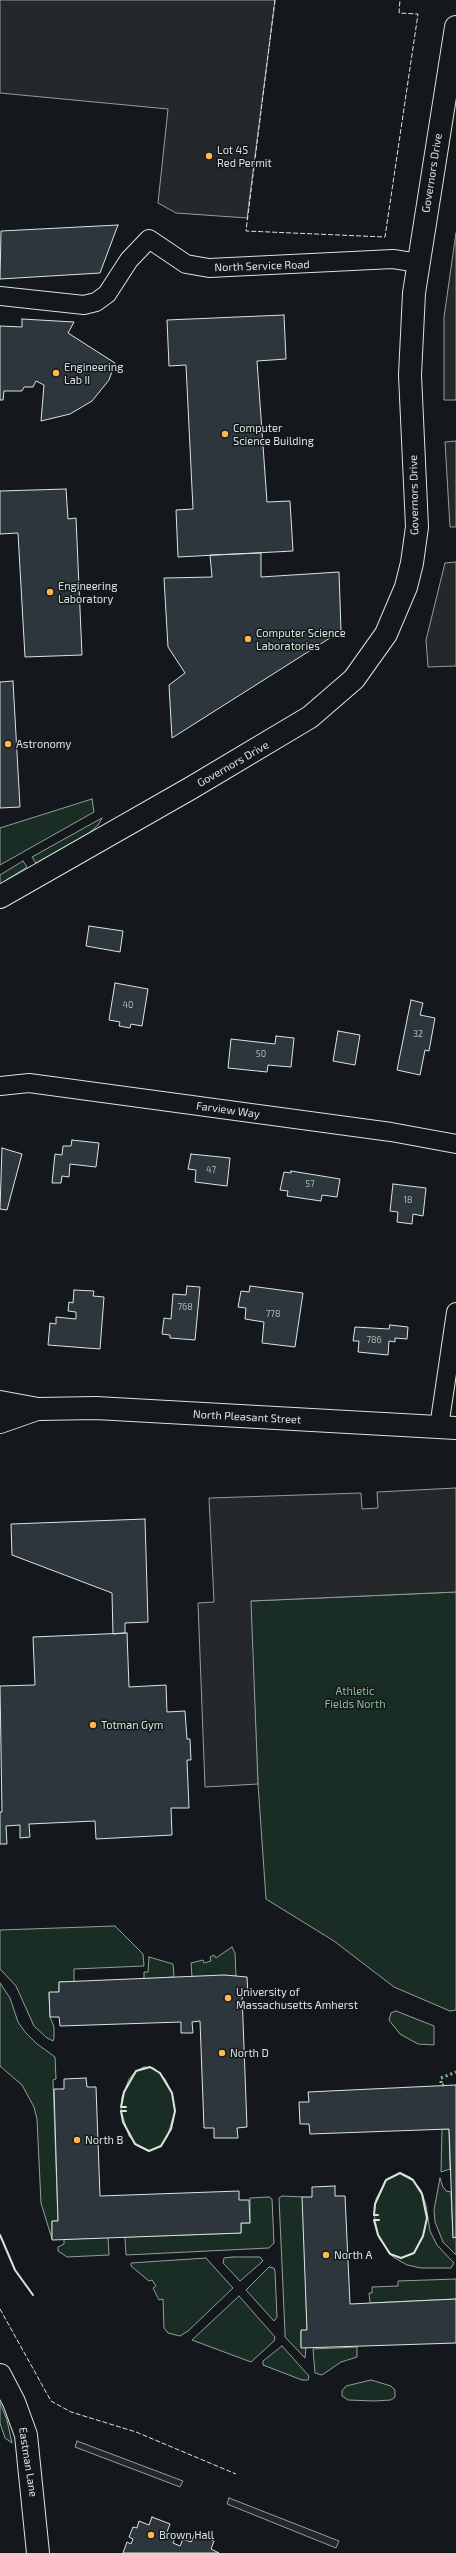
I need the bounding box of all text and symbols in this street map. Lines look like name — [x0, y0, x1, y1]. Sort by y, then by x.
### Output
street label: Governors Drive — [419, 132, 445, 214]
place label: Lot 45 Red Permit — [217, 143, 272, 169]
marker: Lot 45 Red Permit — [204, 151, 214, 161]
street label: North Service Road — [214, 258, 310, 274]
place label: Engineering Lab II — [64, 360, 123, 386]
marker: Engineering Lab II — [51, 368, 61, 378]
place label: Computer Science Building — [233, 421, 314, 447]
marker: Computer Science Building — [220, 429, 230, 439]
street label: Governors Drive — [407, 455, 421, 535]
place label: Engineering Laboratory — [58, 579, 117, 605]
marker: Engineering Laboratory — [45, 587, 55, 597]
place label: Computer Science Laboratories — [256, 626, 346, 652]
marker: Computer Science Laboratories — [243, 634, 253, 644]
place label: Astronomy — [16, 737, 71, 751]
street label: Governors Drive — [195, 738, 271, 790]
marker: Astronomy — [3, 739, 13, 749]
house number: 40 — [123, 1000, 133, 1010]
house number: 32 — [413, 1029, 423, 1039]
house number: 50 — [256, 1049, 266, 1059]
street label: Farview Way — [195, 1099, 261, 1121]
house number: 47 — [206, 1165, 216, 1175]
house number: 57 — [305, 1179, 315, 1189]
house number: 18 — [403, 1195, 413, 1205]
house number: 768 — [177, 1302, 193, 1312]
house number: 778 — [266, 1309, 280, 1319]
house number: 786 — [366, 1335, 382, 1345]
street label: North Pleasant Street — [193, 1408, 301, 1426]
park label: Athletic Fields North — [324, 1684, 386, 1710]
place label: Totman Gym — [101, 1718, 163, 1732]
marker: Totman Gym — [88, 1720, 98, 1730]
place label: University of Massachusetts Amherst — [236, 1985, 358, 2011]
marker: University of Massachusetts Amherst — [223, 1993, 233, 2003]
place label: North D — [230, 2046, 269, 2060]
marker: North D — [217, 2048, 227, 2058]
place label: North B — [85, 2133, 123, 2147]
marker: North B — [72, 2135, 82, 2145]
place label: North A — [334, 2248, 372, 2262]
marker: North A — [321, 2250, 331, 2260]
street label: Eastman Lane — [16, 2426, 40, 2498]
place label: Brown Hall — [159, 2528, 214, 2542]
marker: Brown Hall — [146, 2530, 156, 2540]

